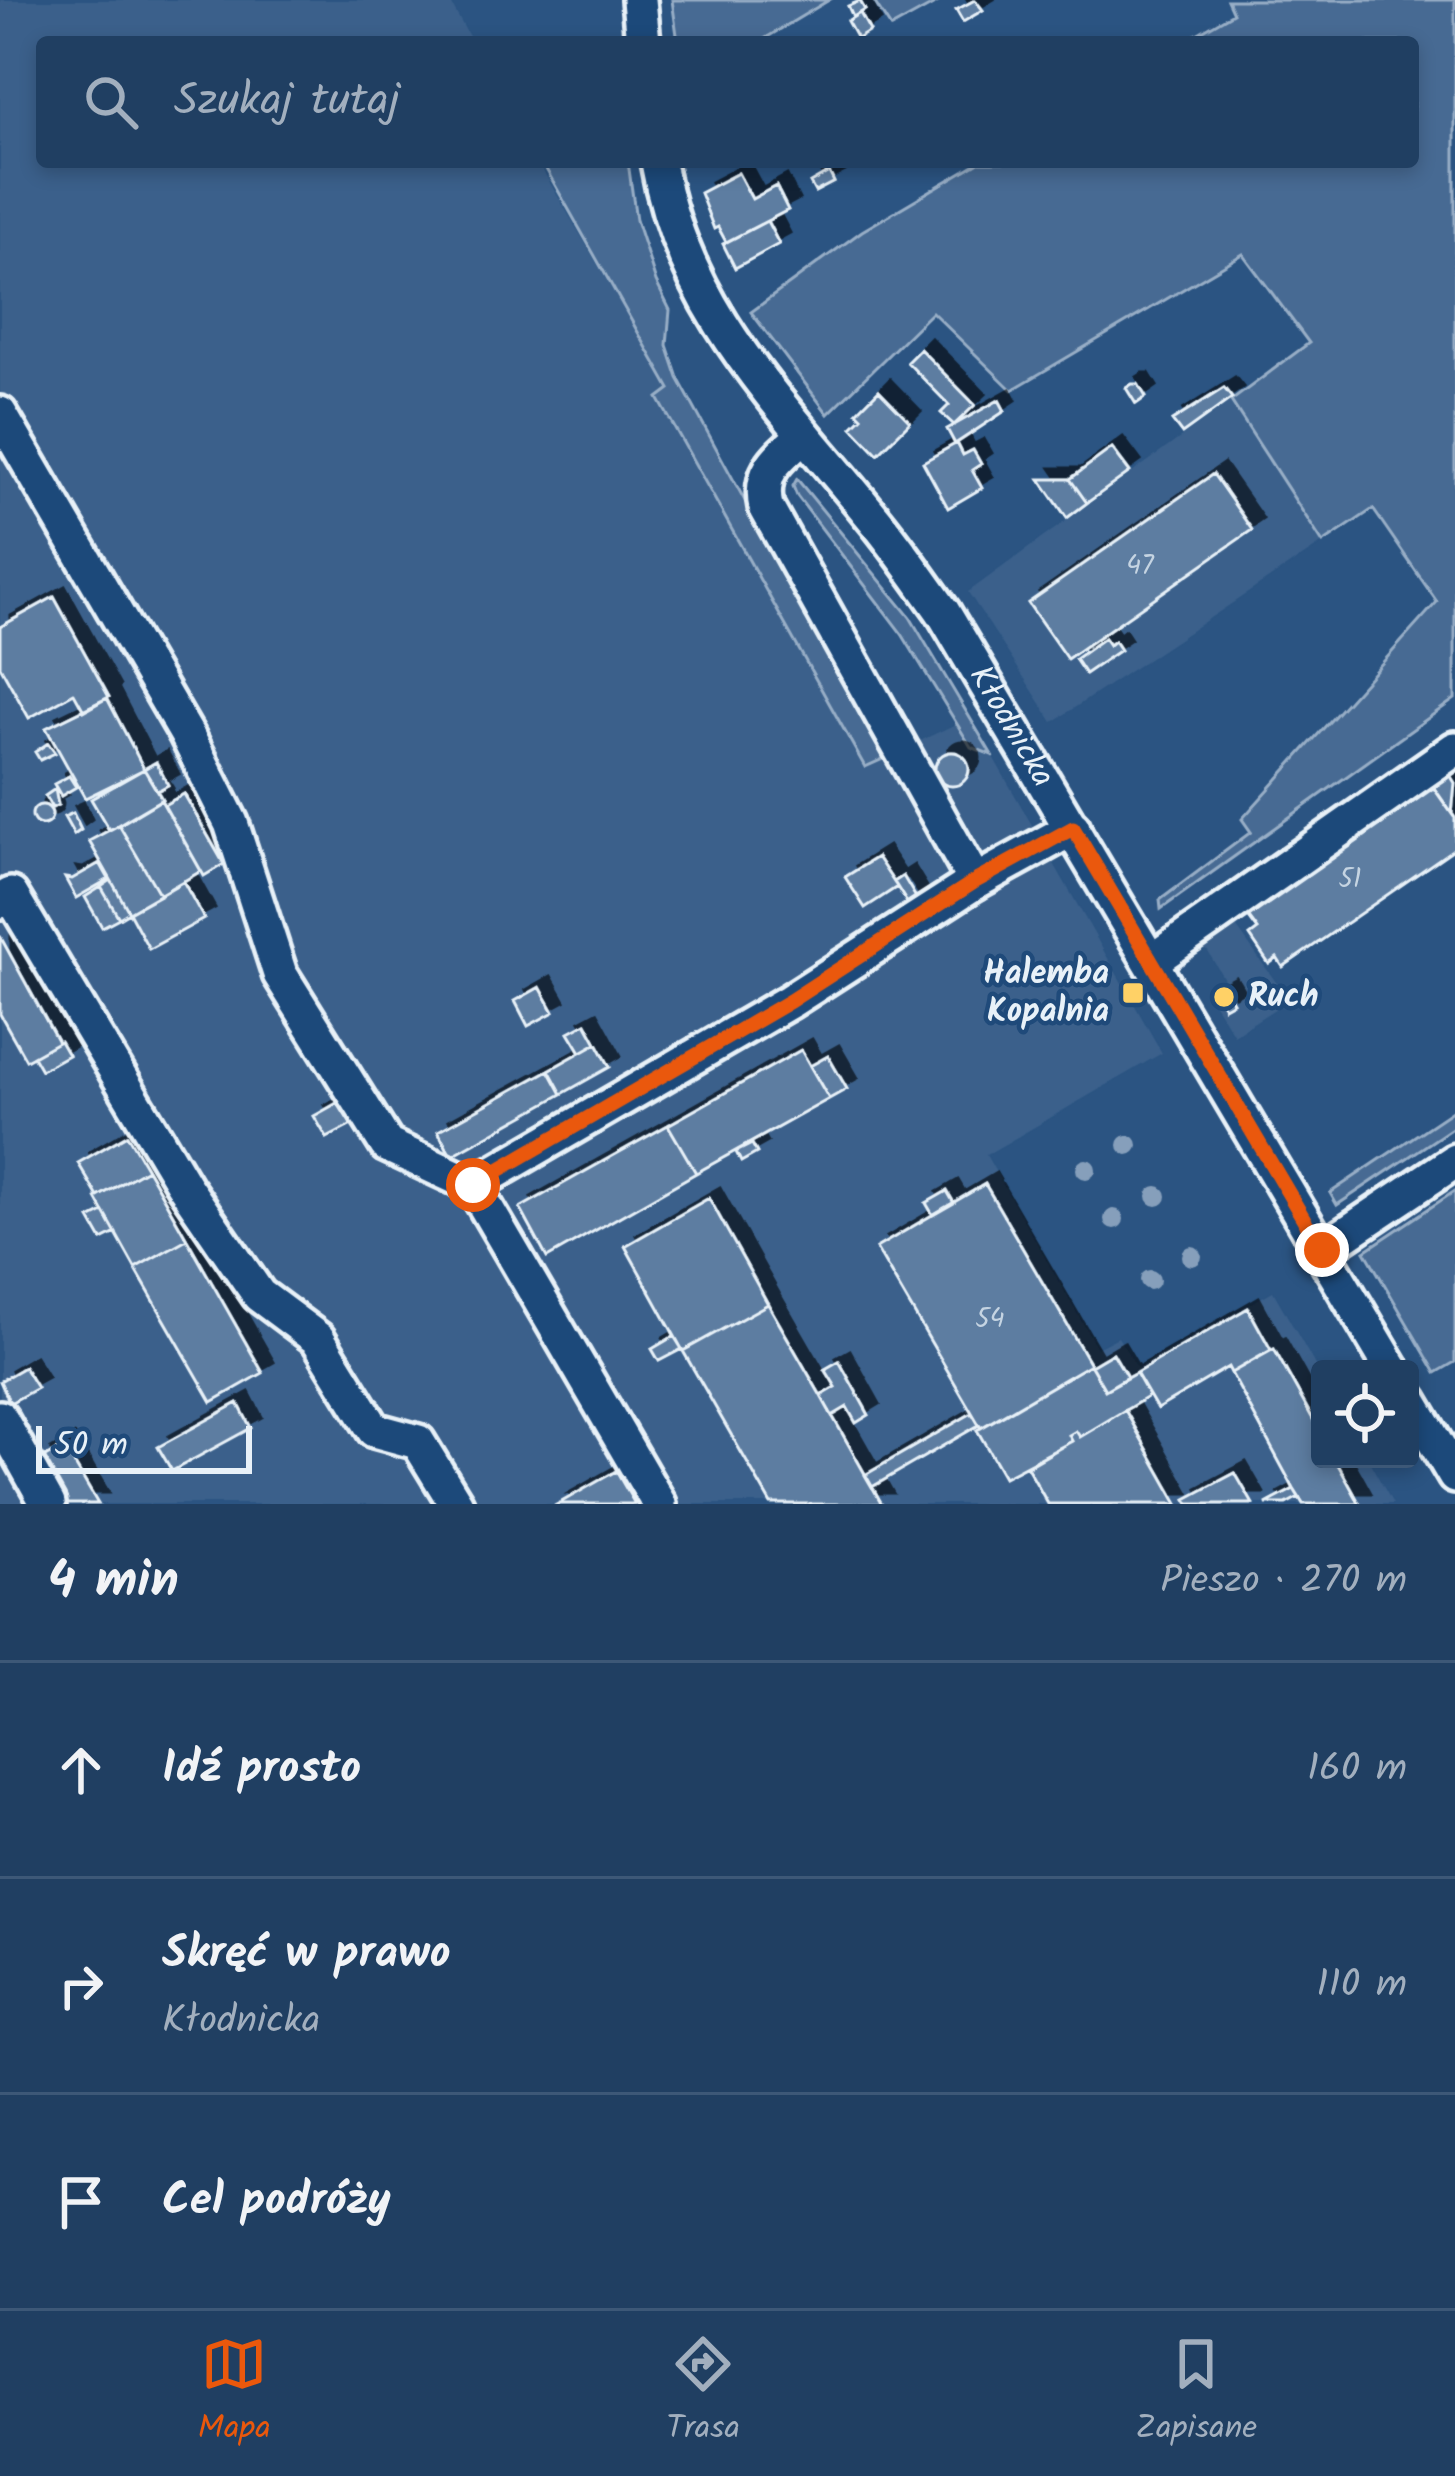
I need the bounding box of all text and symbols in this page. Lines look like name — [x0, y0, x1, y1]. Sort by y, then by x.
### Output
search box — [36, 36, 1419, 168]
text: Szukaj tutaj — [174, 66, 400, 138]
icon: search — [78, 69, 144, 135]
house number: 47 — [1126, 545, 1155, 588]
street label: Kłodnicka — [954, 656, 1068, 798]
house number: 51 — [1339, 858, 1361, 901]
place label: Halemba Kopalnia — [983, 948, 1109, 1039]
place label: Ruch — [1248, 971, 1319, 1024]
marker: Halemba Kopalnia — [1120, 980, 1146, 1006]
marker: Ruch — [1211, 984, 1237, 1010]
route start — [446, 1158, 500, 1212]
route end — [1295, 1223, 1349, 1277]
house number: 54 — [975, 1298, 1005, 1341]
map controls — [1311, 1360, 1419, 1468]
button: locate — [1311, 1360, 1419, 1468]
scale bar — [36, 1420, 252, 1473]
text: 50 m — [54, 1420, 128, 1473]
text: 4 min — [48, 1542, 179, 1623]
text: Pieszo · 270 m — [1160, 1551, 1407, 1613]
text: Idź prosto — [162, 1734, 361, 1806]
icon: ahead — [48, 1737, 114, 1803]
text: 160 m — [1307, 1739, 1407, 1801]
text: Skręć w prawo — [162, 1919, 450, 1991]
icon: right — [48, 1953, 114, 2019]
text: 110 m — [1316, 1955, 1407, 2017]
text: Kłodnicka — [162, 1991, 320, 2053]
text: Cel podróży — [162, 2166, 391, 2238]
icon: arrive — [48, 2169, 114, 2235]
tab: Mapa — [198, 2331, 271, 2456]
tab: Trasa — [666, 2331, 740, 2456]
tab: Zapisane — [1136, 2331, 1257, 2456]

